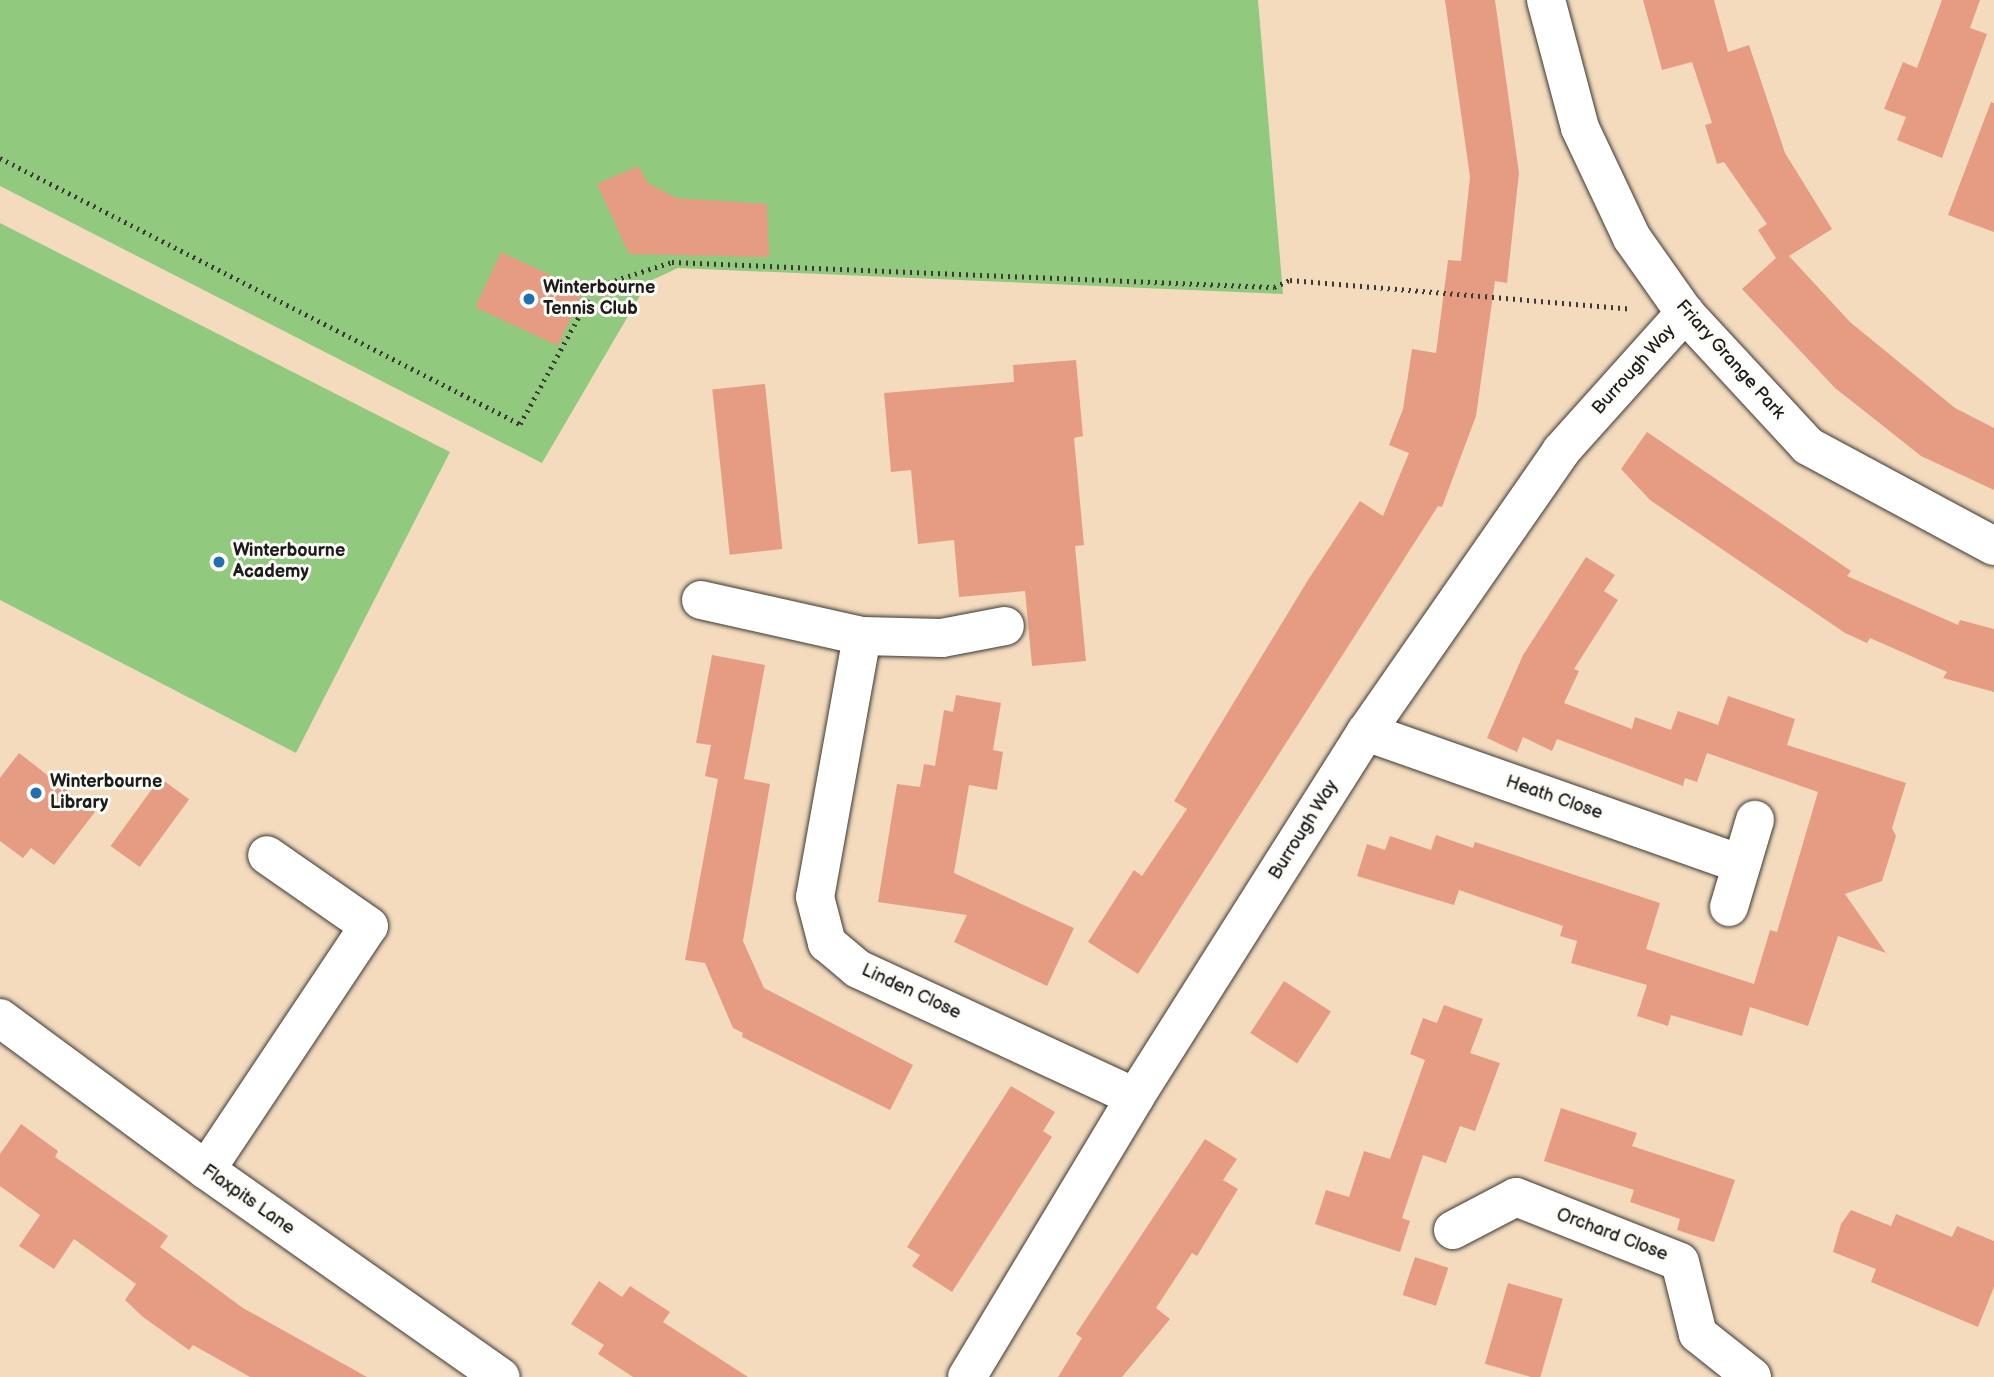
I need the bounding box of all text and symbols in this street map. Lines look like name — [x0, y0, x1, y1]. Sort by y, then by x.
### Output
place label: Winterbourne Tennis Club — [543, 278, 655, 320]
marker: Winterbourne Tennis Club — [521, 291, 537, 307]
street label: Friary Grange Park — [1670, 296, 1790, 424]
street label: Burrough Way — [1588, 320, 1680, 420]
place label: Winterbourne Academy — [233, 541, 345, 584]
marker: Winterbourne Academy — [211, 554, 227, 570]
street label: Heath Close — [1503, 771, 1605, 825]
place label: Winterbourne Library — [50, 772, 162, 814]
street label: Burrough Way — [1265, 776, 1343, 884]
marker: Winterbourne Library — [28, 785, 44, 801]
street label: Linden Close — [858, 960, 964, 1024]
street label: Flaxpits Lane — [198, 1160, 298, 1240]
street label: Orchard Close — [1553, 1204, 1671, 1266]

